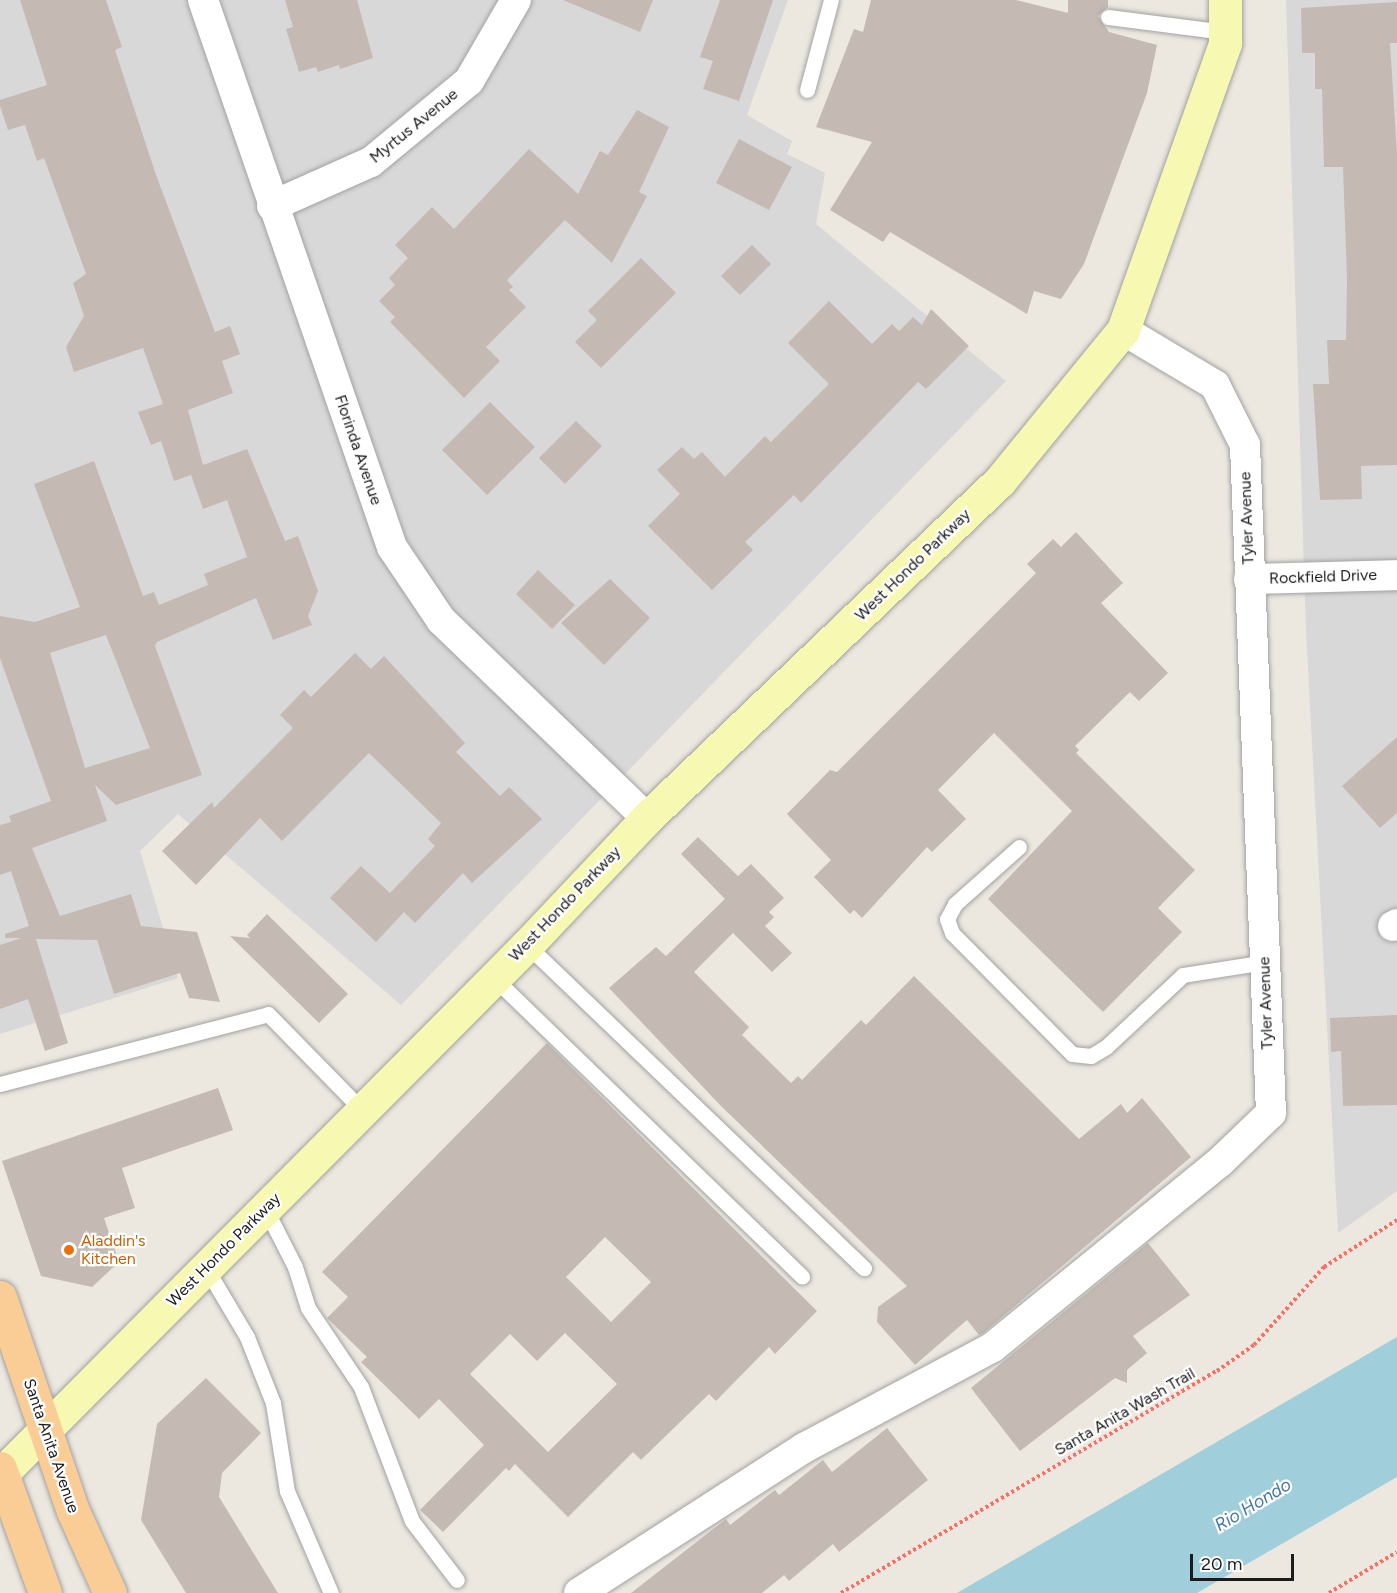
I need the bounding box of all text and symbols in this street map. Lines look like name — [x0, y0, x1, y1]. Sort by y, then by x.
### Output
street label: Myrtus Avenue — [366, 85, 462, 167]
street label: Florinda Avenue — [330, 392, 386, 508]
street label: Tyler Avenue — [1236, 471, 1258, 565]
street label: West Hondo Parkway — [851, 505, 975, 625]
street label: Rockfield Drive — [1269, 566, 1377, 588]
street label: West Hondo Parkway — [505, 842, 625, 966]
street label: Tyler Avenue — [1255, 956, 1277, 1050]
street label: West Hondo Parkway — [163, 1189, 285, 1311]
place label: Aladdin's Kitchen — [81, 1231, 146, 1269]
marker: Aladdin's Kitchen — [62, 1243, 76, 1257]
street label: Santa Anita Wash Trail — [1051, 1364, 1199, 1460]
street label: Santa Anita Avenue — [19, 1376, 83, 1516]
water label: Rio Hondo — [1211, 1474, 1295, 1536]
scale bar — [1193, 1542, 1296, 1580]
text: 20 m — [1201, 1553, 1242, 1575]

